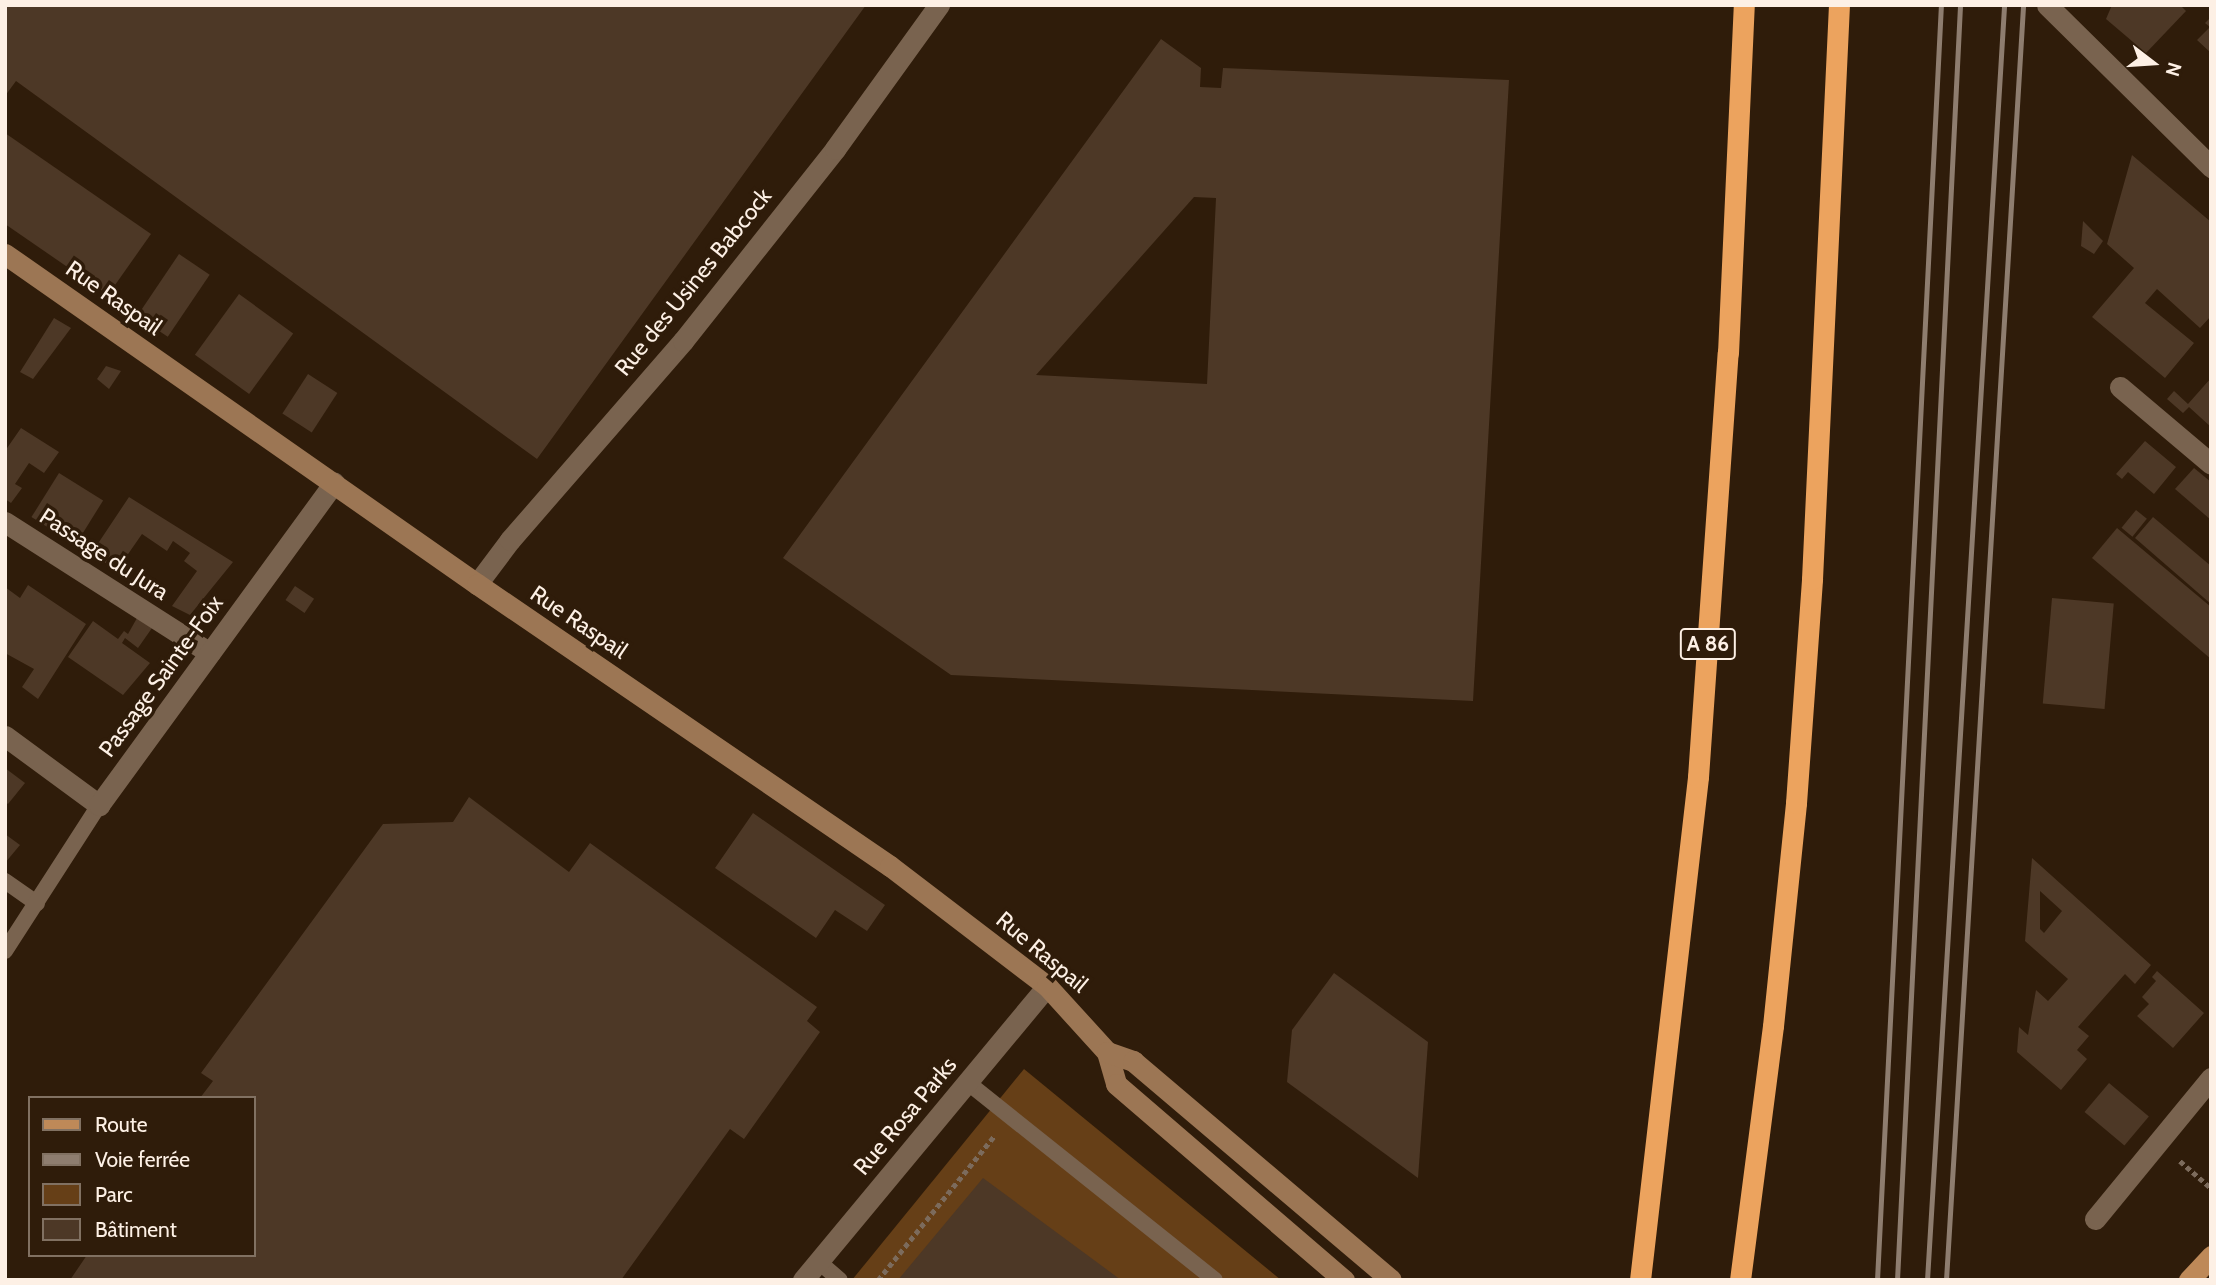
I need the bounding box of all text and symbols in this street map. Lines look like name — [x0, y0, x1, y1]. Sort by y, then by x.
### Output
north arrow — [2118, 28, 2188, 98]
text: N — [2161, 59, 2187, 79]
street label: Rue des Usines Babcock — [609, 183, 777, 381]
street label: Rue Raspail — [61, 255, 167, 341]
street label: Passage du Jura — [34, 502, 174, 606]
street label: Rue Raspail — [525, 580, 633, 664]
street label: Passage Sainte-Foix — [93, 590, 229, 762]
road number: A 86 — [1678, 626, 1738, 662]
street label: Rue Raspail — [991, 906, 1093, 998]
street label: Rue Rosa Parks — [848, 1051, 962, 1181]
legend — [28, 1096, 256, 1257]
text: Route — [95, 1112, 148, 1137]
text: Voie ferrée — [95, 1147, 190, 1172]
text: Parc — [95, 1182, 133, 1207]
text: Bâtiment — [95, 1217, 177, 1242]

